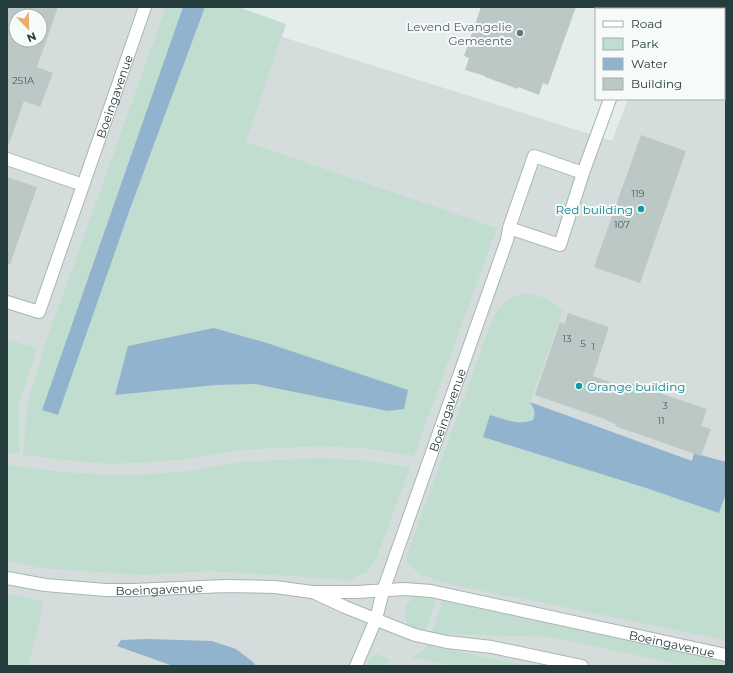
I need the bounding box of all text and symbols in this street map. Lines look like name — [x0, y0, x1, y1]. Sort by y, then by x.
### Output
north arrow — [8, 8, 48, 48]
legend — [595, 8, 725, 100]
text: Road — [631, 16, 662, 31]
place label: Levend Evangelie Gemeente — [406, 19, 512, 48]
marker: Levend Evangelie Gemeente — [515, 28, 525, 38]
text: N — [25, 29, 38, 45]
text: Park — [631, 36, 659, 51]
street label: Boeingavenue — [93, 52, 135, 140]
text: Water — [631, 56, 668, 71]
house number: 251A — [12, 74, 35, 87]
text: Building — [631, 76, 682, 91]
house number: 119 — [631, 187, 645, 200]
place label: Red building — [555, 202, 633, 217]
marker: Red building — [636, 204, 646, 214]
house number: 107 — [614, 218, 630, 231]
house number: 13 — [562, 332, 572, 345]
house number: 5 — [580, 337, 586, 350]
house number: 1 — [591, 340, 595, 353]
street label: Boeingavenue — [425, 366, 469, 454]
place label: Orange building — [587, 379, 686, 394]
marker: Orange building — [574, 381, 584, 391]
house number: 3 — [662, 399, 668, 412]
house number: 11 — [657, 414, 665, 427]
street label: Boeingavenue — [115, 579, 203, 598]
street label: Boeingavenue — [628, 627, 716, 660]

